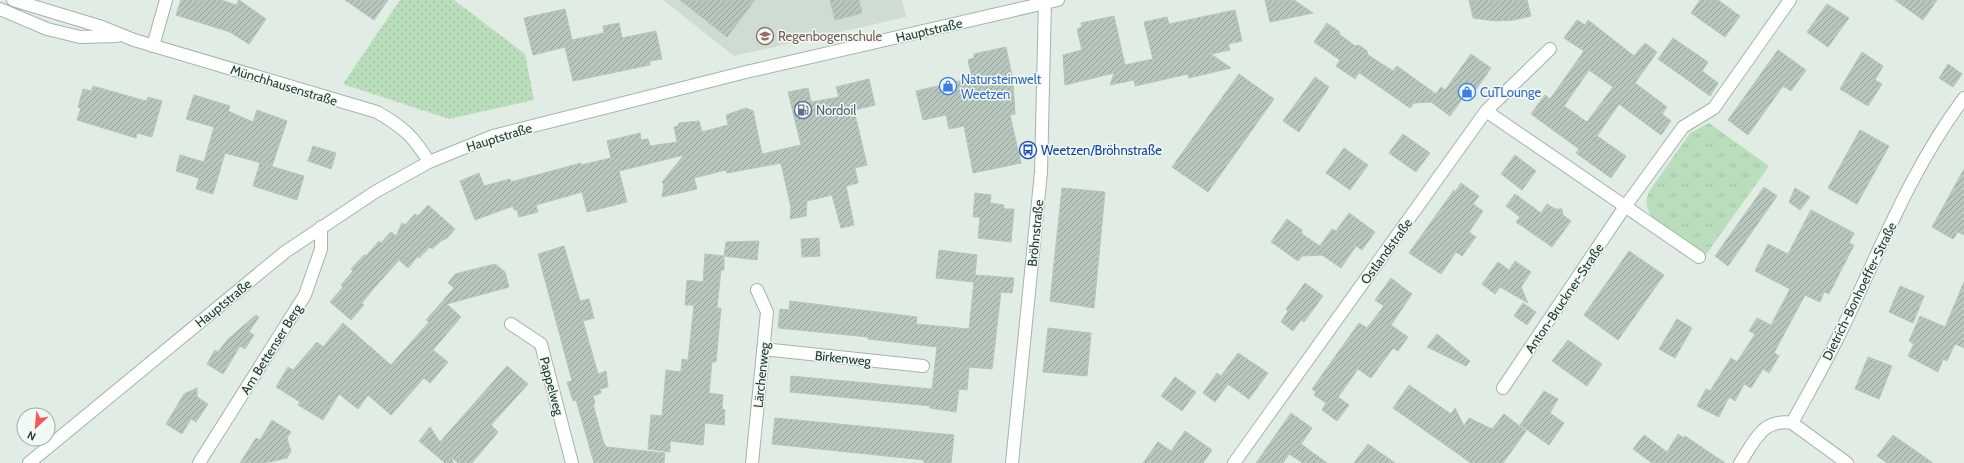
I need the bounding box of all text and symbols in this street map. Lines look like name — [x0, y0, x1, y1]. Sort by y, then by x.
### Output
street label: Hauptstraße — [894, 15, 964, 45]
school or university icon: Regenbogenschule — [755, 26, 775, 46]
place label: Regenbogenschule — [778, 28, 883, 44]
street label: Münchhausenstraße — [229, 61, 340, 109]
place label: Natursteinwelt Weetzen — [961, 71, 1042, 102]
shop icon: Natursteinwelt Weetzen — [938, 76, 958, 96]
shop icon: CuTLounge — [1457, 82, 1477, 102]
place label: CuTLounge — [1480, 84, 1541, 100]
fuel station icon: Nordoil — [793, 100, 813, 120]
place label: Nordoil — [816, 102, 856, 118]
street label: Hauptstraße — [464, 119, 534, 155]
bus stop icon: Weetzen/Bröhnstraße — [1018, 140, 1038, 160]
place label: Weetzen/Bröhnstraße — [1041, 142, 1162, 158]
street label: Bröhnstraße — [1024, 198, 1047, 267]
street label: Ostlandstraße — [1357, 215, 1415, 287]
street label: Dietrich-Bonhoeffer-Straße — [1819, 219, 1900, 363]
street label: Anton-Bruckner-Straße — [1521, 240, 1607, 356]
street label: Hauptstraße — [192, 275, 255, 331]
street label: Am Bettenser Berg — [237, 300, 305, 397]
street label: Lärchenweg — [750, 341, 772, 409]
street label: Birkenweg — [814, 347, 872, 369]
street label: Pappelweg — [536, 355, 568, 418]
north arrow — [16, 407, 56, 447]
text: N — [25, 428, 38, 444]

